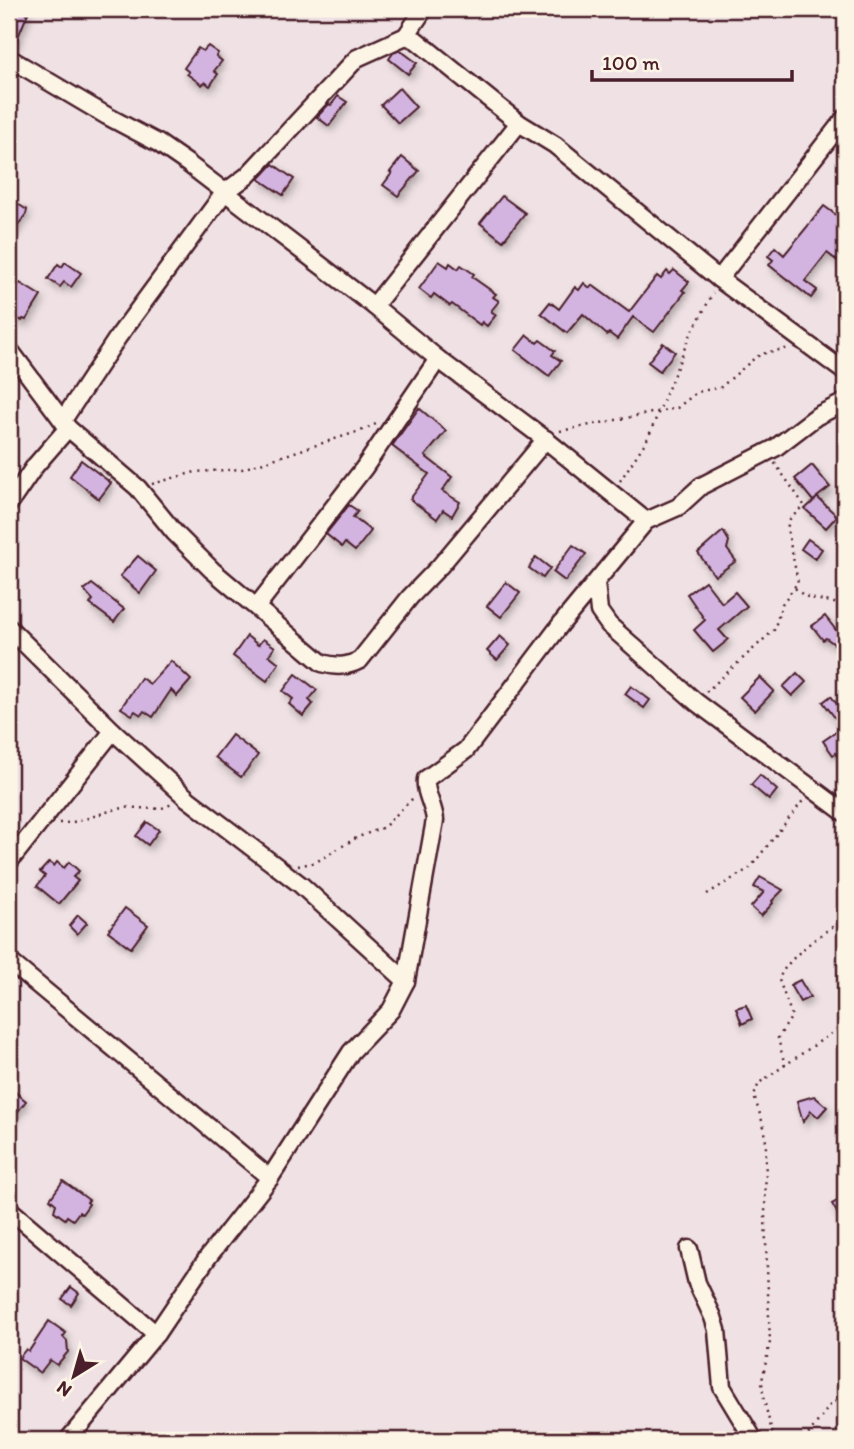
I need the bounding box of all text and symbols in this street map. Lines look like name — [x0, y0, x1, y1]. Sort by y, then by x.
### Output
scale bar — [592, 38, 791, 82]
text: 100 m — [602, 50, 660, 75]
north arrow — [38, 1340, 108, 1410]
text: N — [52, 1376, 76, 1402]

